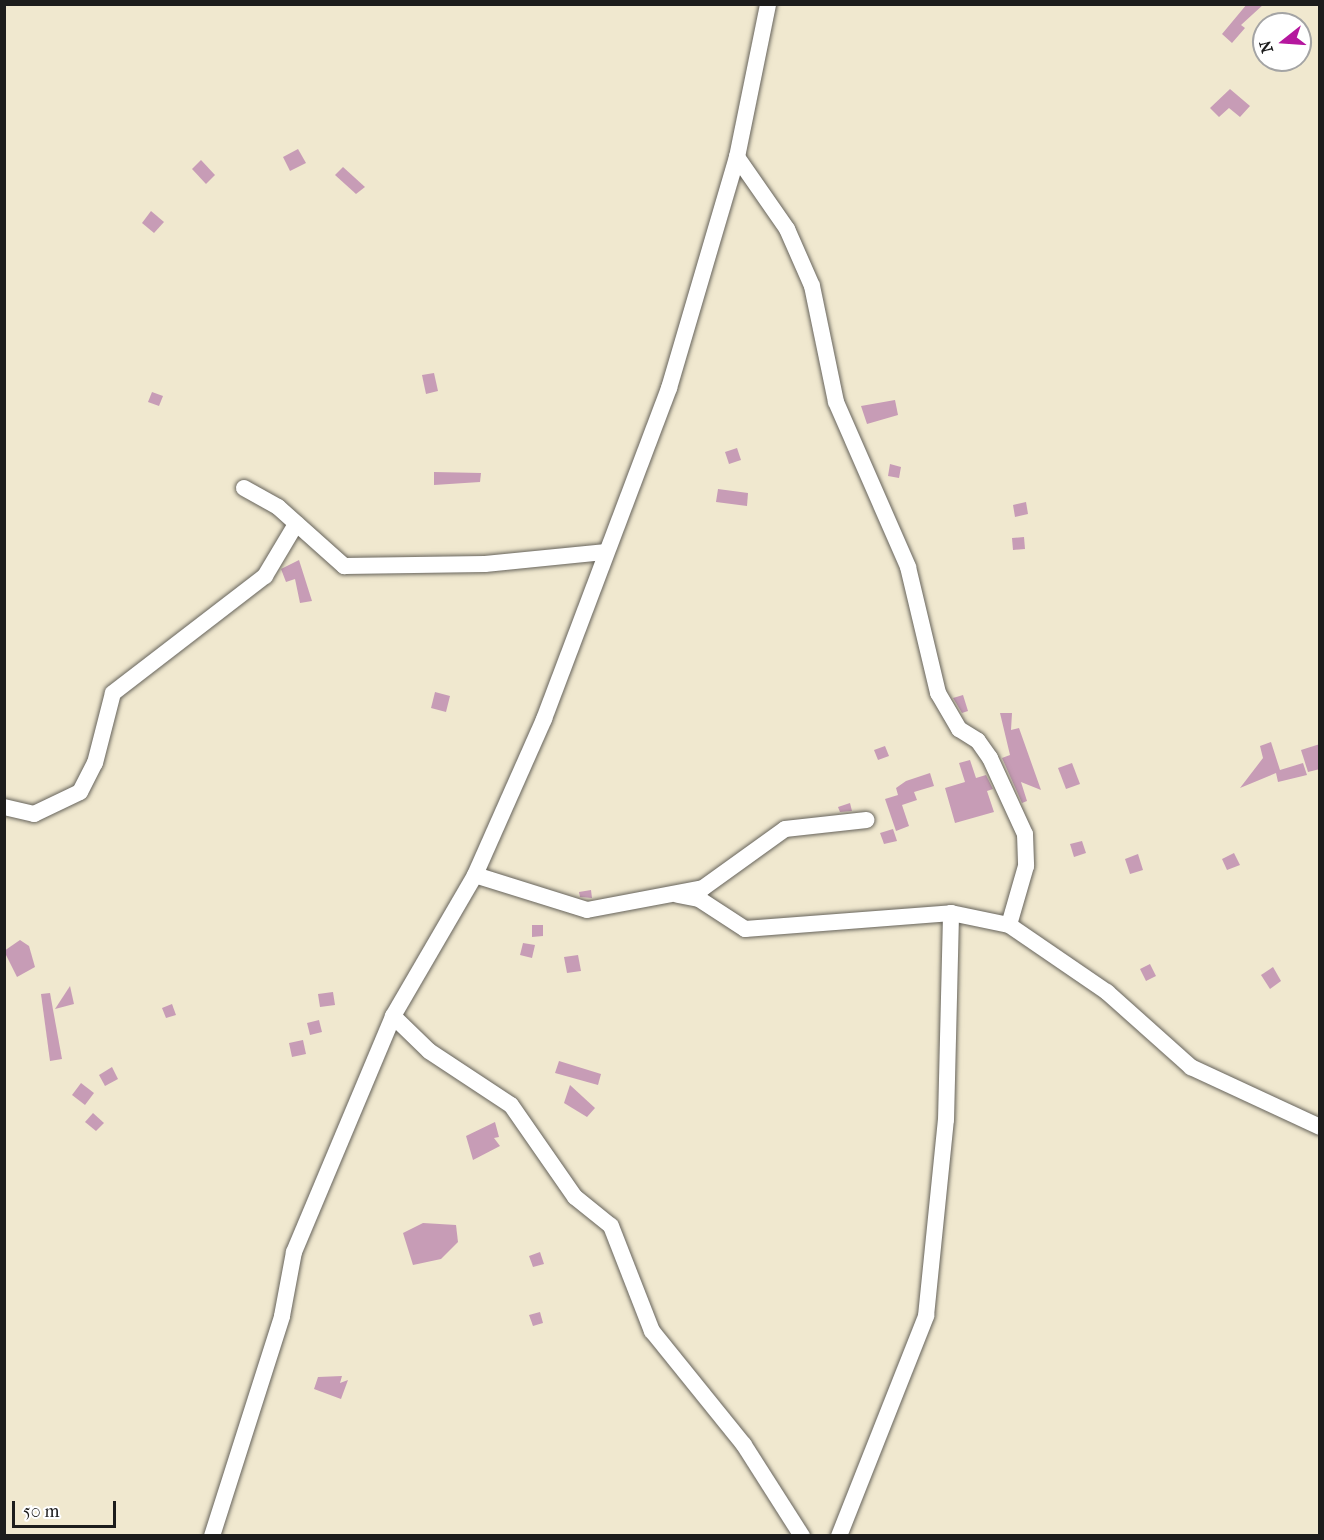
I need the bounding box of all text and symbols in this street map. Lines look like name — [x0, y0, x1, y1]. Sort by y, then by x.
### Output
north arrow — [1252, 12, 1312, 72]
text: N — [1255, 38, 1277, 55]
scale bar — [15, 1489, 118, 1527]
text: 50 m — [23, 1501, 59, 1522]

